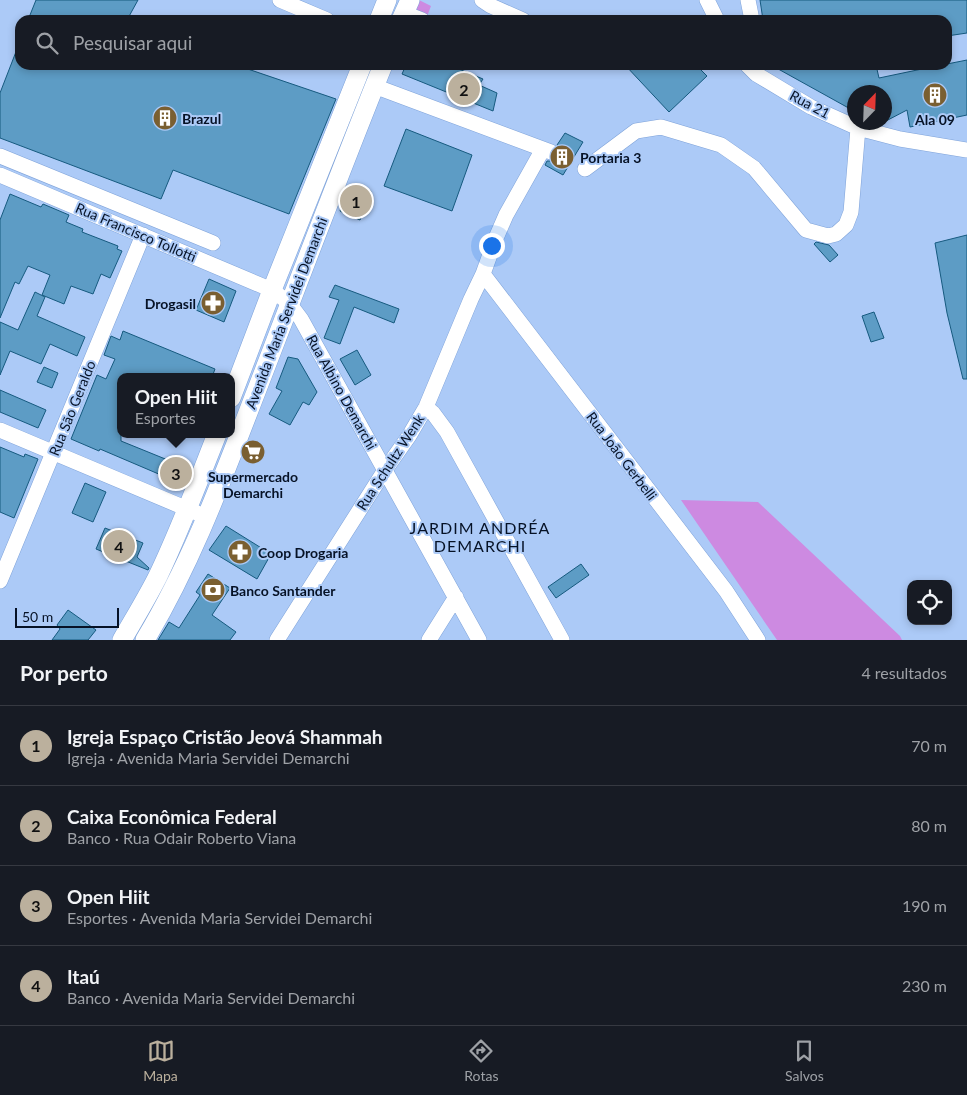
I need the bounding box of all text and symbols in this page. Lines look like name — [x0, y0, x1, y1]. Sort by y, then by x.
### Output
search box — [15, 15, 952, 70]
icon: search — [33, 29, 61, 57]
text: Pesquisar aqui — [73, 31, 192, 54]
pin: 2 — [448, 70, 480, 108]
building icon: Ala 09 — [922, 82, 948, 108]
north arrow — [847, 85, 892, 130]
street label: Rua 21 — [787, 86, 833, 122]
building icon: Brazul — [152, 105, 178, 131]
place label: Brazul — [182, 110, 221, 127]
place label: Ala 09 — [914, 111, 955, 128]
building icon: Portaria 3 — [549, 144, 575, 170]
place label: Portaria 3 — [580, 149, 641, 166]
pin: 1 — [340, 182, 372, 220]
street label: Rua Francisco Tollotti — [73, 199, 199, 265]
street label: Avenida Maria Servidei Demarchi — [242, 215, 330, 411]
your location — [479, 233, 505, 259]
pharmacy icon: Drogasil — [200, 290, 226, 316]
place label: Drogasil — [145, 295, 196, 312]
street label: Rua Albino Demarchi — [303, 332, 381, 452]
street label: Rua São Geraldo — [45, 358, 99, 458]
popup — [117, 373, 235, 438]
text: Open Hiit — [135, 385, 217, 408]
text: Esportes — [135, 408, 196, 427]
street label: Rua João Gerbelli — [583, 408, 661, 504]
street label: Rua Schultz Wenk — [353, 410, 428, 513]
supermarket icon: Supermercado Demarchi — [240, 439, 266, 465]
pin: 3 — [160, 454, 192, 492]
place label: Supermercado Demarchi — [208, 468, 298, 501]
district label: JARDIM ANDRÉA DEMARCHI — [410, 518, 550, 555]
pin: 4 — [103, 527, 135, 565]
pharmacy icon: Coop Drogaria — [227, 539, 253, 565]
place label: Coop Drogaria — [258, 544, 348, 561]
bank icon: Banco Santander — [200, 577, 226, 603]
map controls — [907, 580, 952, 625]
button: locate — [907, 580, 952, 625]
place label: Banco Santander — [230, 582, 336, 599]
scale bar — [15, 605, 119, 628]
text: 50 m — [22, 608, 53, 625]
text: Por perto — [20, 660, 108, 685]
text: 4 resultados — [861, 663, 947, 682]
text: Igreja Espaço Cristão Jeová Shammah — [67, 725, 383, 748]
text: 1 — [31, 736, 41, 755]
text: 70 m — [911, 736, 947, 755]
text: Igreja · Avenida Maria Servidei Demarchi — [67, 748, 350, 767]
text: Caixa Econômica Federal — [67, 805, 277, 828]
text: 2 — [31, 816, 41, 835]
text: 80 m — [911, 816, 947, 835]
text: Banco · Rua Odair Roberto Viana — [67, 828, 296, 847]
text: Open Hiit — [67, 885, 150, 908]
text: 3 — [31, 896, 41, 915]
text: 190 m — [902, 896, 947, 915]
text: Esportes · Avenida Maria Servidei Demarchi — [67, 908, 372, 927]
text: Itaú — [67, 965, 100, 988]
text: 4 — [31, 976, 41, 995]
text: 230 m — [902, 976, 947, 995]
text: Banco · Avenida Maria Servidei Demarchi — [67, 988, 355, 1007]
tab: Mapa — [143, 1037, 178, 1084]
tab: Rotas — [464, 1037, 498, 1084]
tab: Salvos — [785, 1037, 824, 1084]

